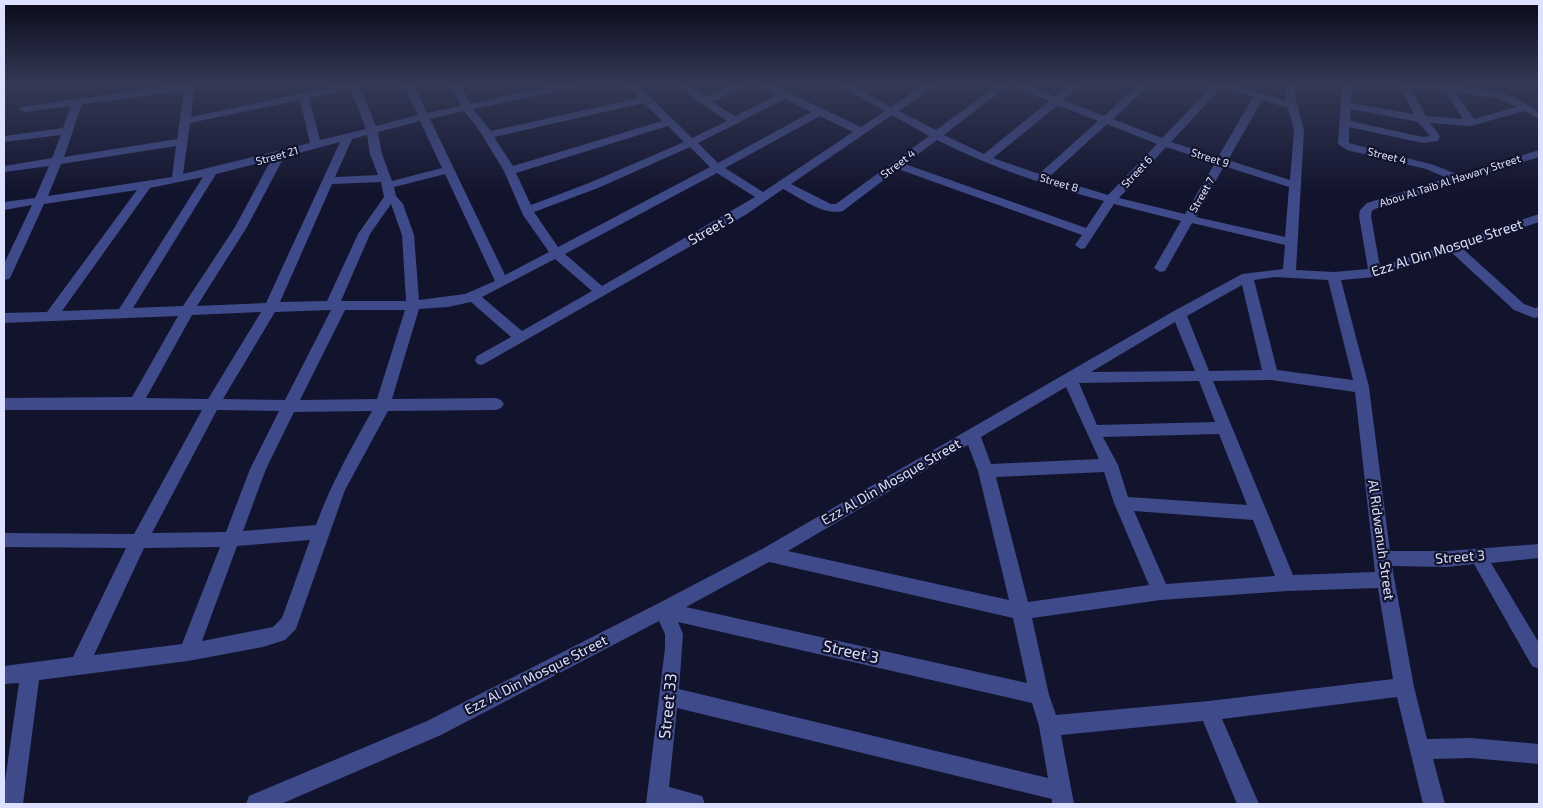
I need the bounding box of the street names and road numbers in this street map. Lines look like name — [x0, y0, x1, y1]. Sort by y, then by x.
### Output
street label: Street 21 — [254, 144, 300, 168]
street label: Street 4 — [1366, 145, 1408, 167]
street label: Street 9 — [1189, 146, 1231, 170]
street label: Street 4 — [878, 147, 918, 181]
street label: Abou Al Taib Al Hawary Street — [1378, 152, 1522, 210]
street label: Street 6 — [1119, 153, 1155, 191]
street label: Street 8 — [1038, 171, 1080, 195]
street label: Street 7 — [1187, 175, 1217, 215]
street label: Street 3 — [685, 209, 737, 249]
street label: Ezz Al Din Mosque Street — [1369, 216, 1525, 280]
street label: Ezz Al Din Mosque Street — [818, 435, 964, 529]
street label: Al Ridwanuh Street — [1364, 479, 1398, 601]
street label: Street 3 — [1435, 547, 1485, 567]
street label: Ezz Al Din Mosque Street — [462, 632, 610, 718]
street label: Street 3 — [821, 636, 881, 668]
street label: Street 33 — [655, 672, 681, 740]

